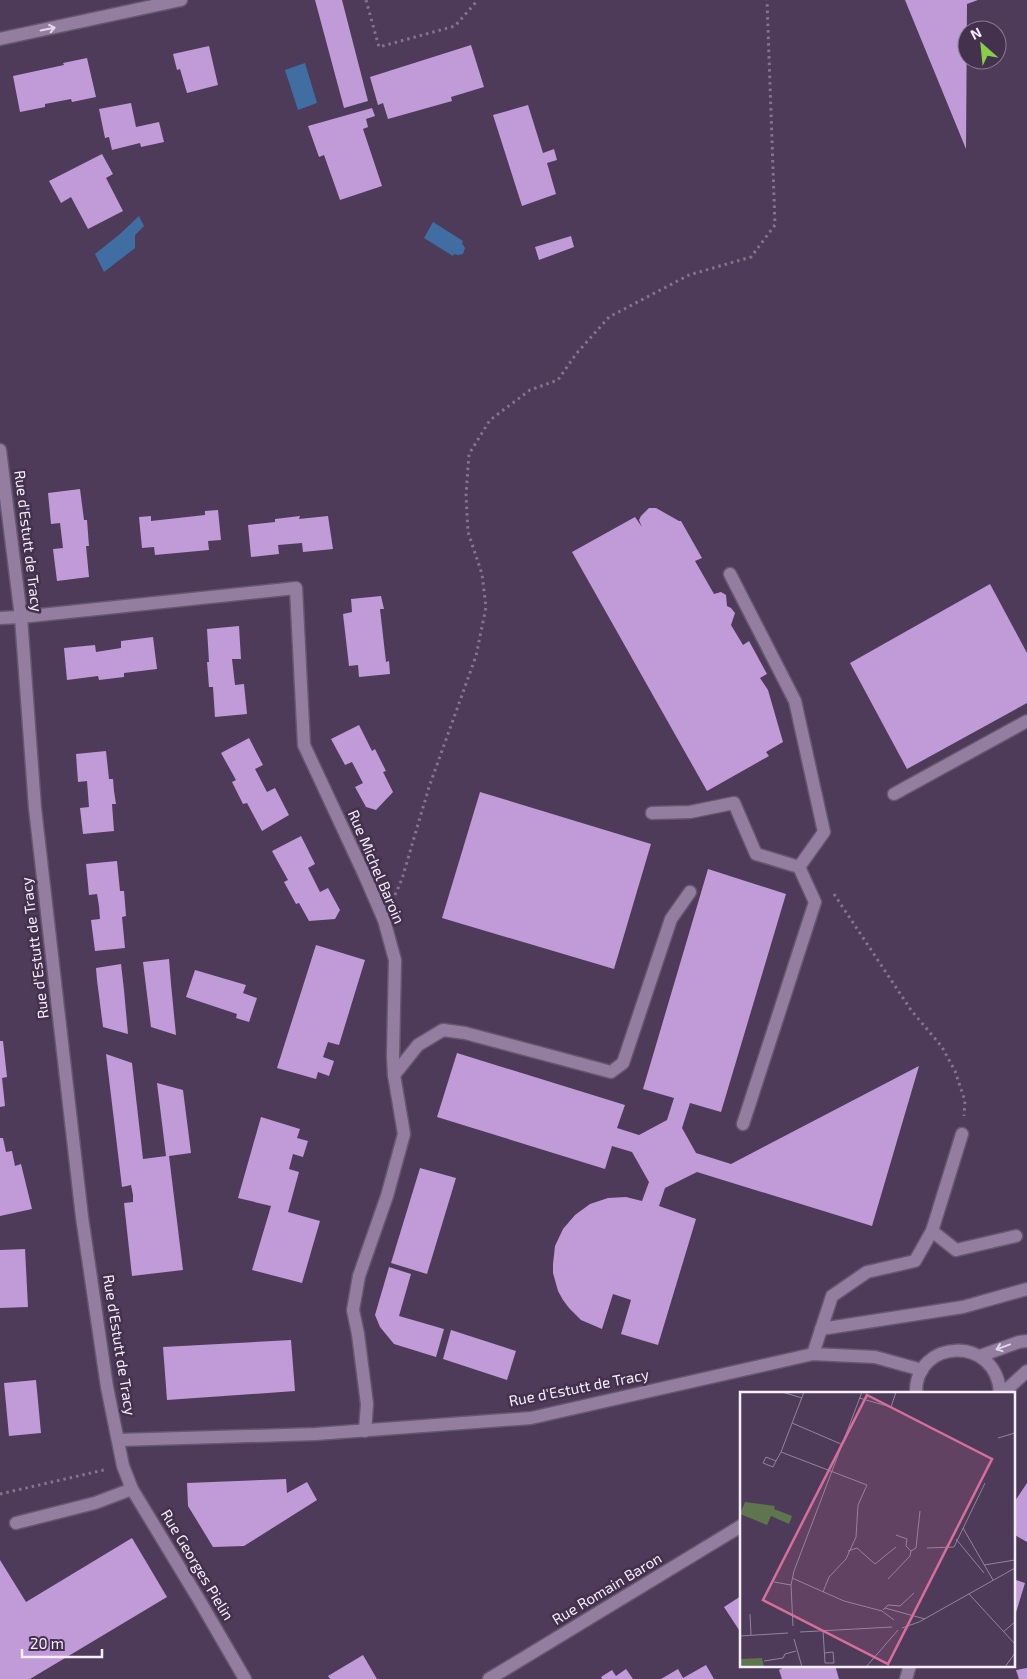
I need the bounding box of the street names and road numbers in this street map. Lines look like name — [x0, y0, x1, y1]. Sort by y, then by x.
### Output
street label: Rue d'Estutt de Tracy — [11, 469, 47, 613]
street label: Rue Michel Baroin — [345, 807, 409, 926]
street label: Rue d'Estutt de Tracy — [16, 876, 52, 1020]
street label: Rue d'Estutt de Tracy — [100, 1273, 140, 1417]
street label: Rue d'Estutt de Tracy — [507, 1365, 651, 1409]
street label: Rue Georges Pielin — [158, 1506, 238, 1623]
street label: Rue Romain Baron — [548, 1548, 665, 1628]

